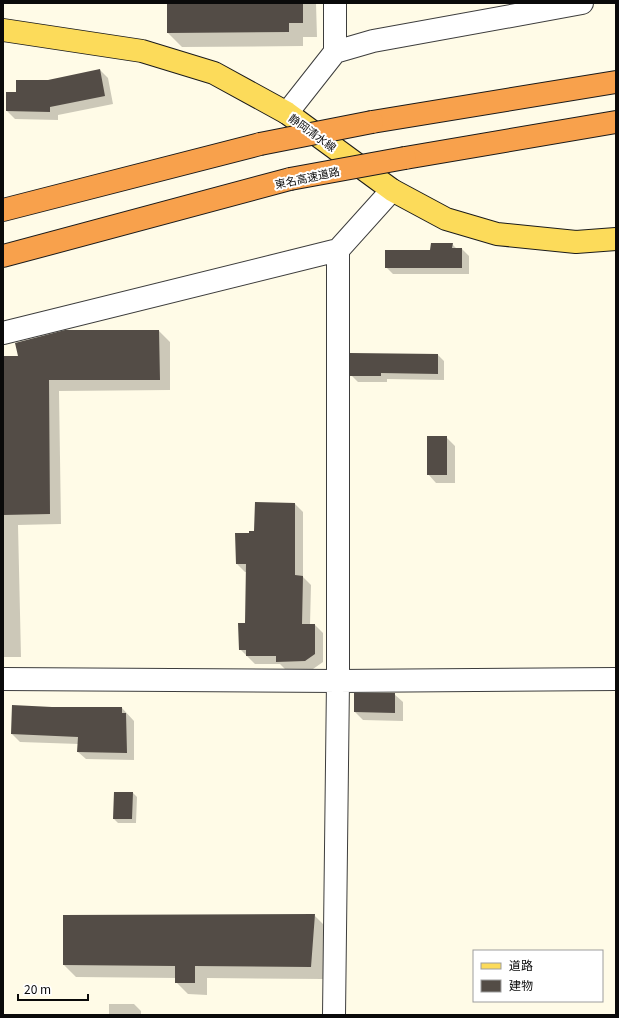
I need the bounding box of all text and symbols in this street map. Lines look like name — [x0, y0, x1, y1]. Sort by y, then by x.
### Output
street label: 静岡清水線 — [286, 109, 340, 155]
street label: 東名高速道路 — [273, 162, 341, 192]
legend — [473, 950, 603, 1002]
text: 道路 — [509, 956, 533, 973]
scale bar — [18, 976, 88, 1002]
text: 建物 — [509, 976, 533, 993]
text: 20 m — [24, 980, 51, 997]

